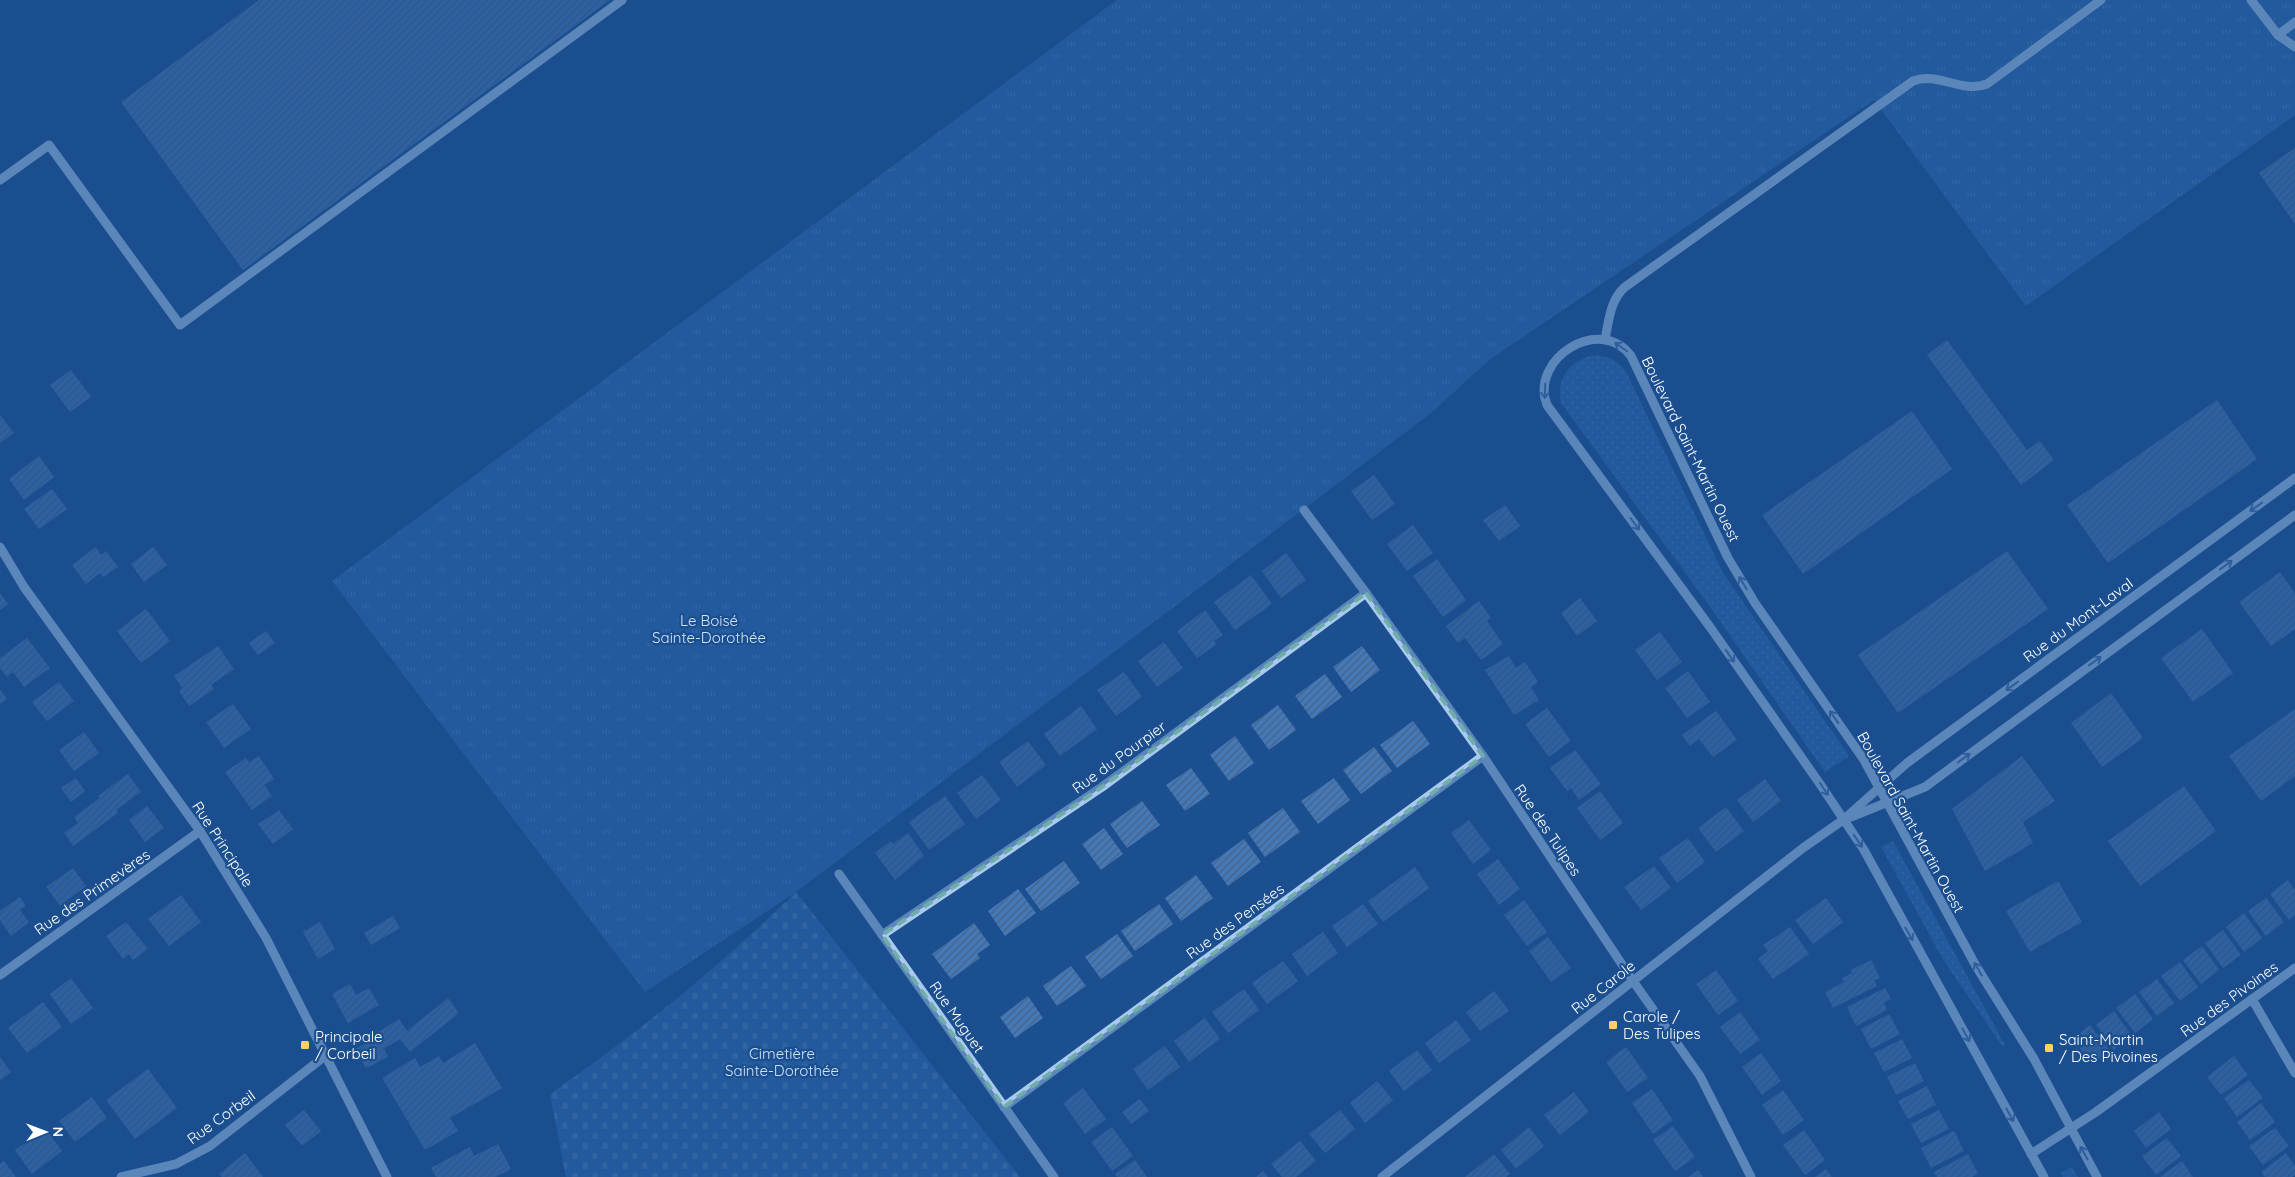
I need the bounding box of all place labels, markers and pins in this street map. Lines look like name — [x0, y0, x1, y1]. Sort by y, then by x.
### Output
place label: Carole / Des Tulipes — [1623, 1007, 1701, 1043]
marker: Carole / Des Tulipes — [1607, 1019, 1619, 1031]
place label: Principale / Corbeil — [315, 1027, 383, 1063]
place label: Saint-Martin / Des Pivoines — [2059, 1030, 2158, 1066]
marker: Principale / Corbeil — [299, 1039, 311, 1051]
marker: Saint-Martin / Des Pivoines — [2043, 1042, 2055, 1054]

